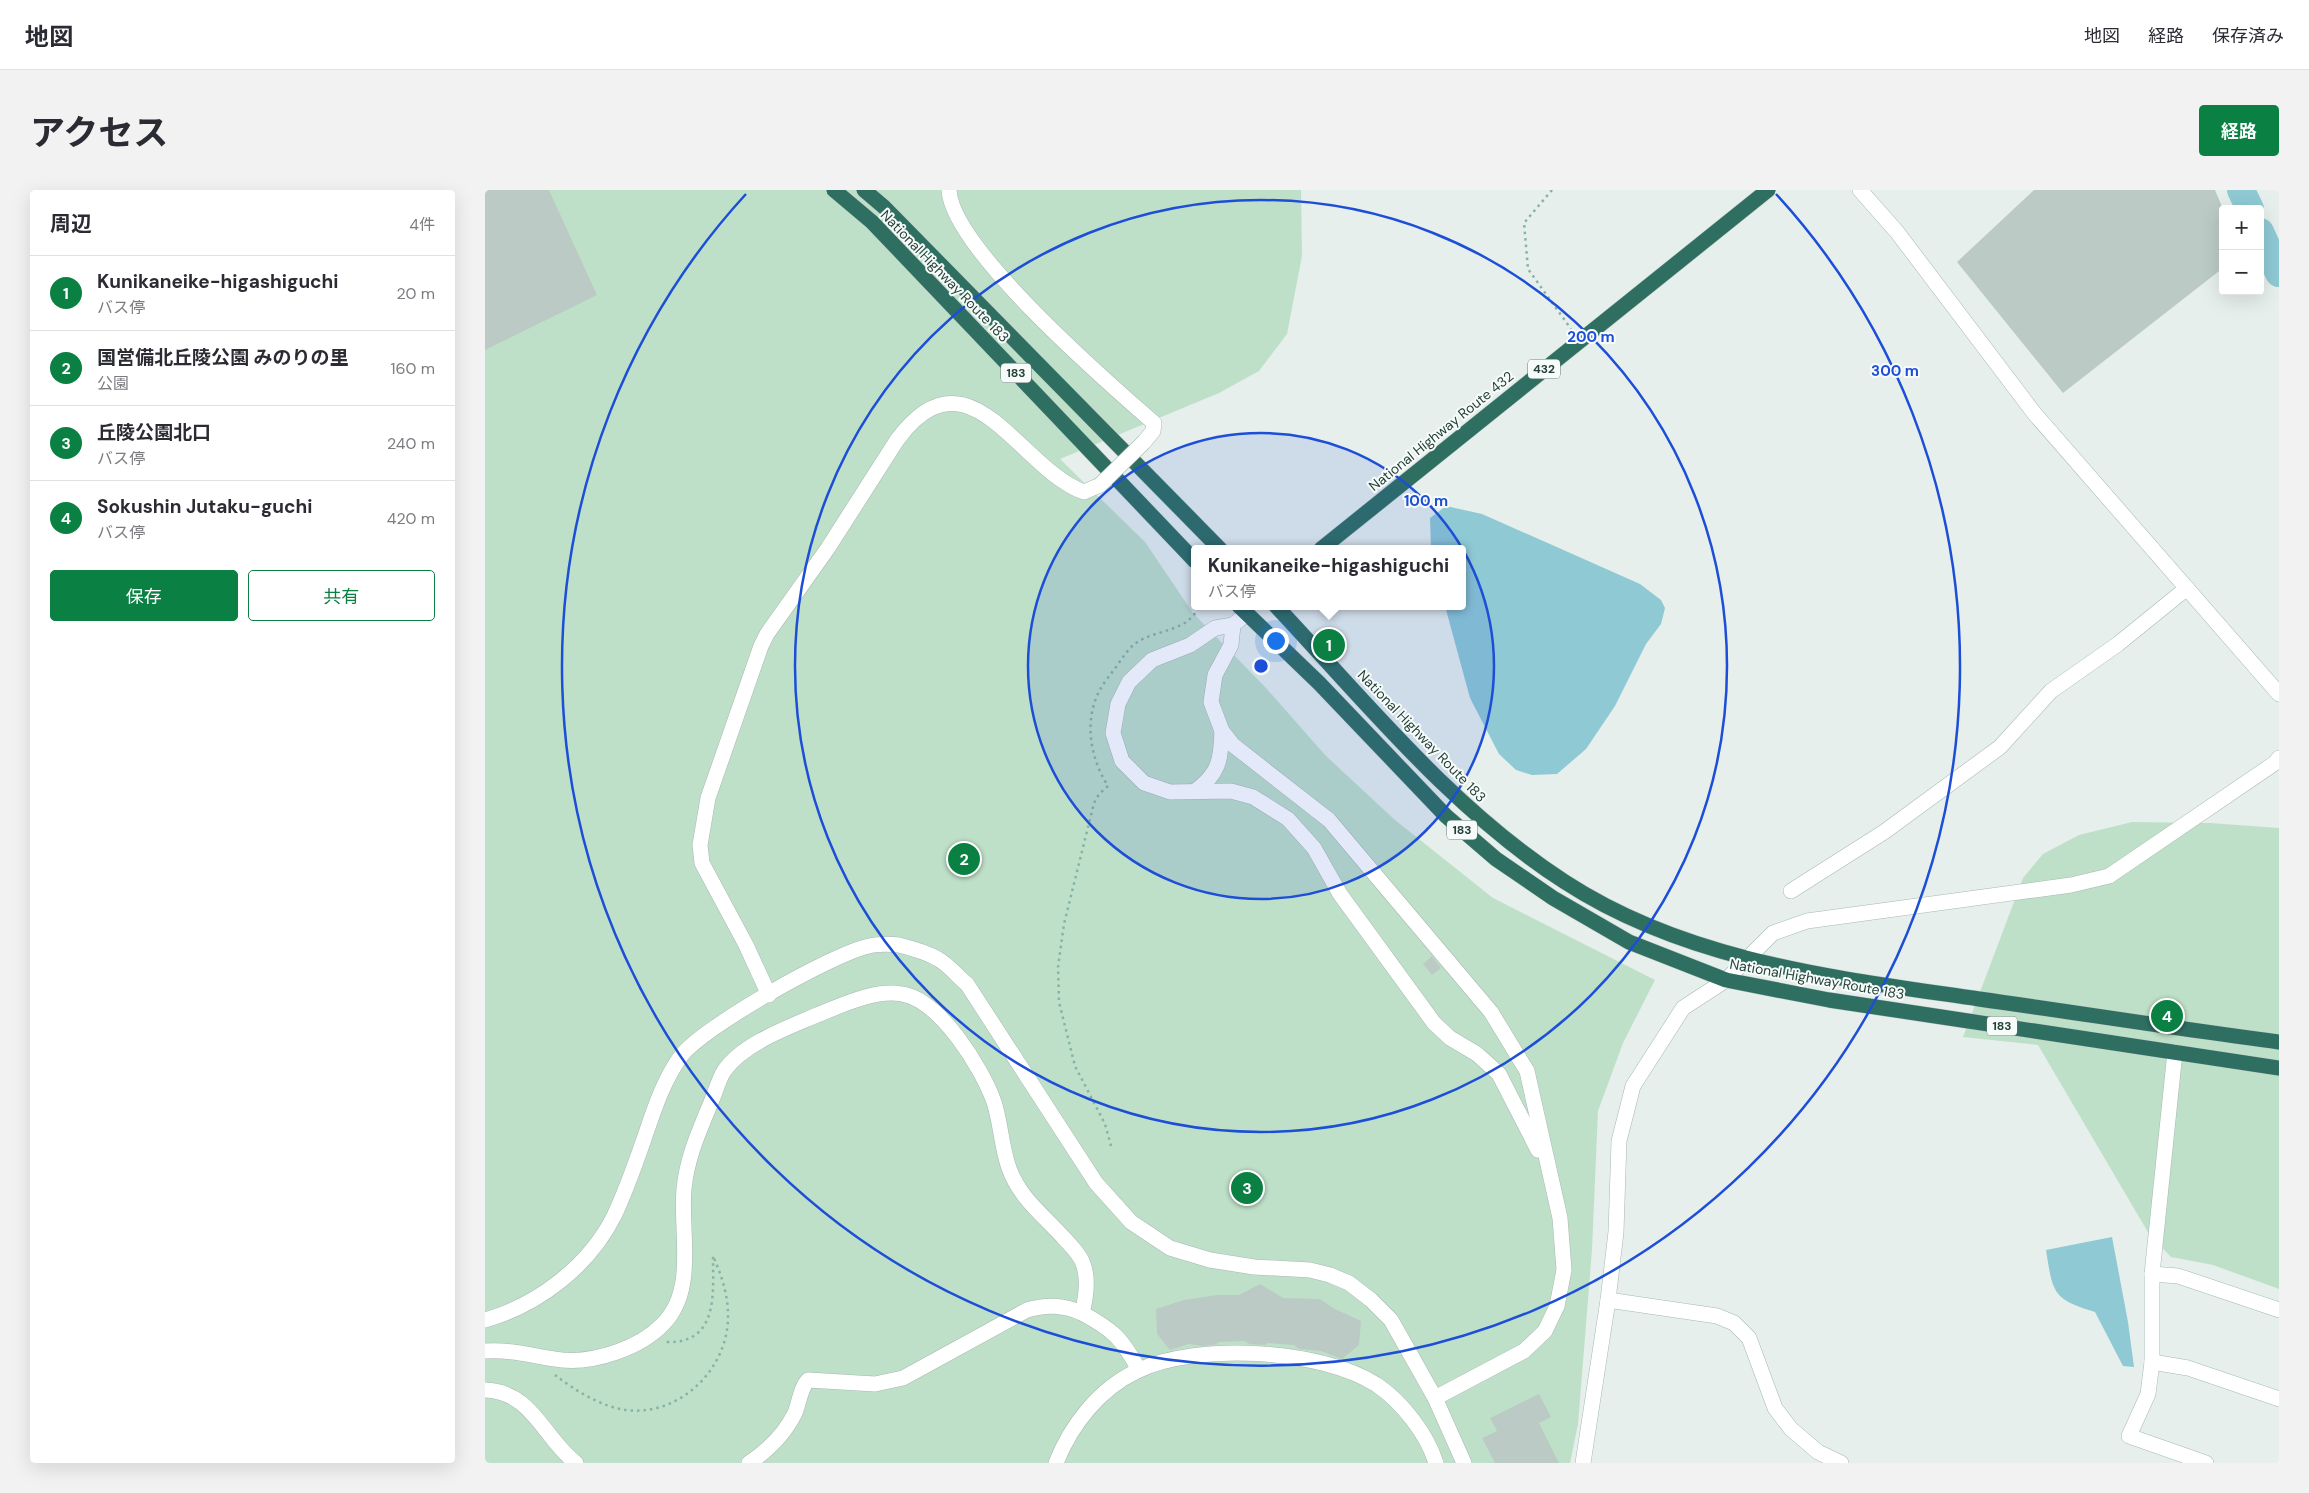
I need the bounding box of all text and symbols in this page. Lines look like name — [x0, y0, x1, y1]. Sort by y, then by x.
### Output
text: 地図 — [25, 21, 73, 52]
text: 地図 — [2084, 24, 2120, 48]
text: 経路 — [2148, 24, 2184, 48]
text: 保存済み — [2212, 24, 2284, 48]
button: 経路 — [2199, 105, 2279, 156]
text: アクセス — [30, 110, 168, 156]
map controls — [2219, 205, 2264, 295]
button: + — [2219, 205, 2264, 250]
street label: National Highway Route 183 — [877, 206, 1013, 346]
text: 周辺 — [50, 210, 92, 238]
text: 4件 — [409, 214, 435, 235]
button: − — [2219, 250, 2264, 295]
text: Kunikaneike-higashiguchi — [97, 269, 339, 294]
text: 1 — [63, 283, 69, 304]
text: 20 m — [396, 283, 435, 304]
text: バス停 — [97, 297, 145, 318]
text: 200 m — [1567, 327, 1615, 347]
text: 国営備北丘陵公園 みのりの里 — [97, 345, 348, 370]
text: 2 — [61, 358, 71, 379]
text: 160 m — [391, 358, 435, 379]
road number: 432 — [1528, 360, 1560, 378]
text: 300 m — [1871, 361, 1919, 381]
road number: 183 — [1001, 364, 1031, 382]
street label: National Highway Route 432 — [1365, 367, 1517, 495]
text: 公園 — [97, 373, 129, 394]
text: 丘陵公園北口 — [97, 420, 211, 445]
text: 3 — [61, 433, 71, 454]
text: 240 m — [387, 433, 435, 454]
text: バス停 — [97, 448, 145, 469]
text: 100 m — [1404, 491, 1448, 511]
text: Sokushin Jutaku-guchi — [97, 494, 312, 519]
text: 4 — [61, 508, 71, 529]
text: 420 m — [387, 508, 435, 529]
text: バス停 — [97, 522, 145, 543]
popup — [1191, 545, 1466, 610]
text: Kunikaneike-higashiguchi — [1208, 553, 1449, 578]
button: 保存 — [50, 570, 238, 621]
button: 共有 — [248, 570, 435, 621]
text: バス停 — [1208, 581, 1256, 602]
pin: 1 — [1313, 626, 1345, 664]
your location — [1263, 628, 1289, 654]
centre of rings — [1252, 657, 1270, 675]
street label: National Highway Route 183 — [1354, 666, 1490, 806]
road number: 183 — [1447, 820, 1477, 840]
pin: 2 — [948, 840, 980, 878]
street label: National Highway Route 183 — [1728, 955, 1906, 1003]
pin: 4 — [2151, 997, 2183, 1035]
road number: 183 — [1987, 1016, 2017, 1036]
pin: 3 — [1231, 1169, 1263, 1207]

